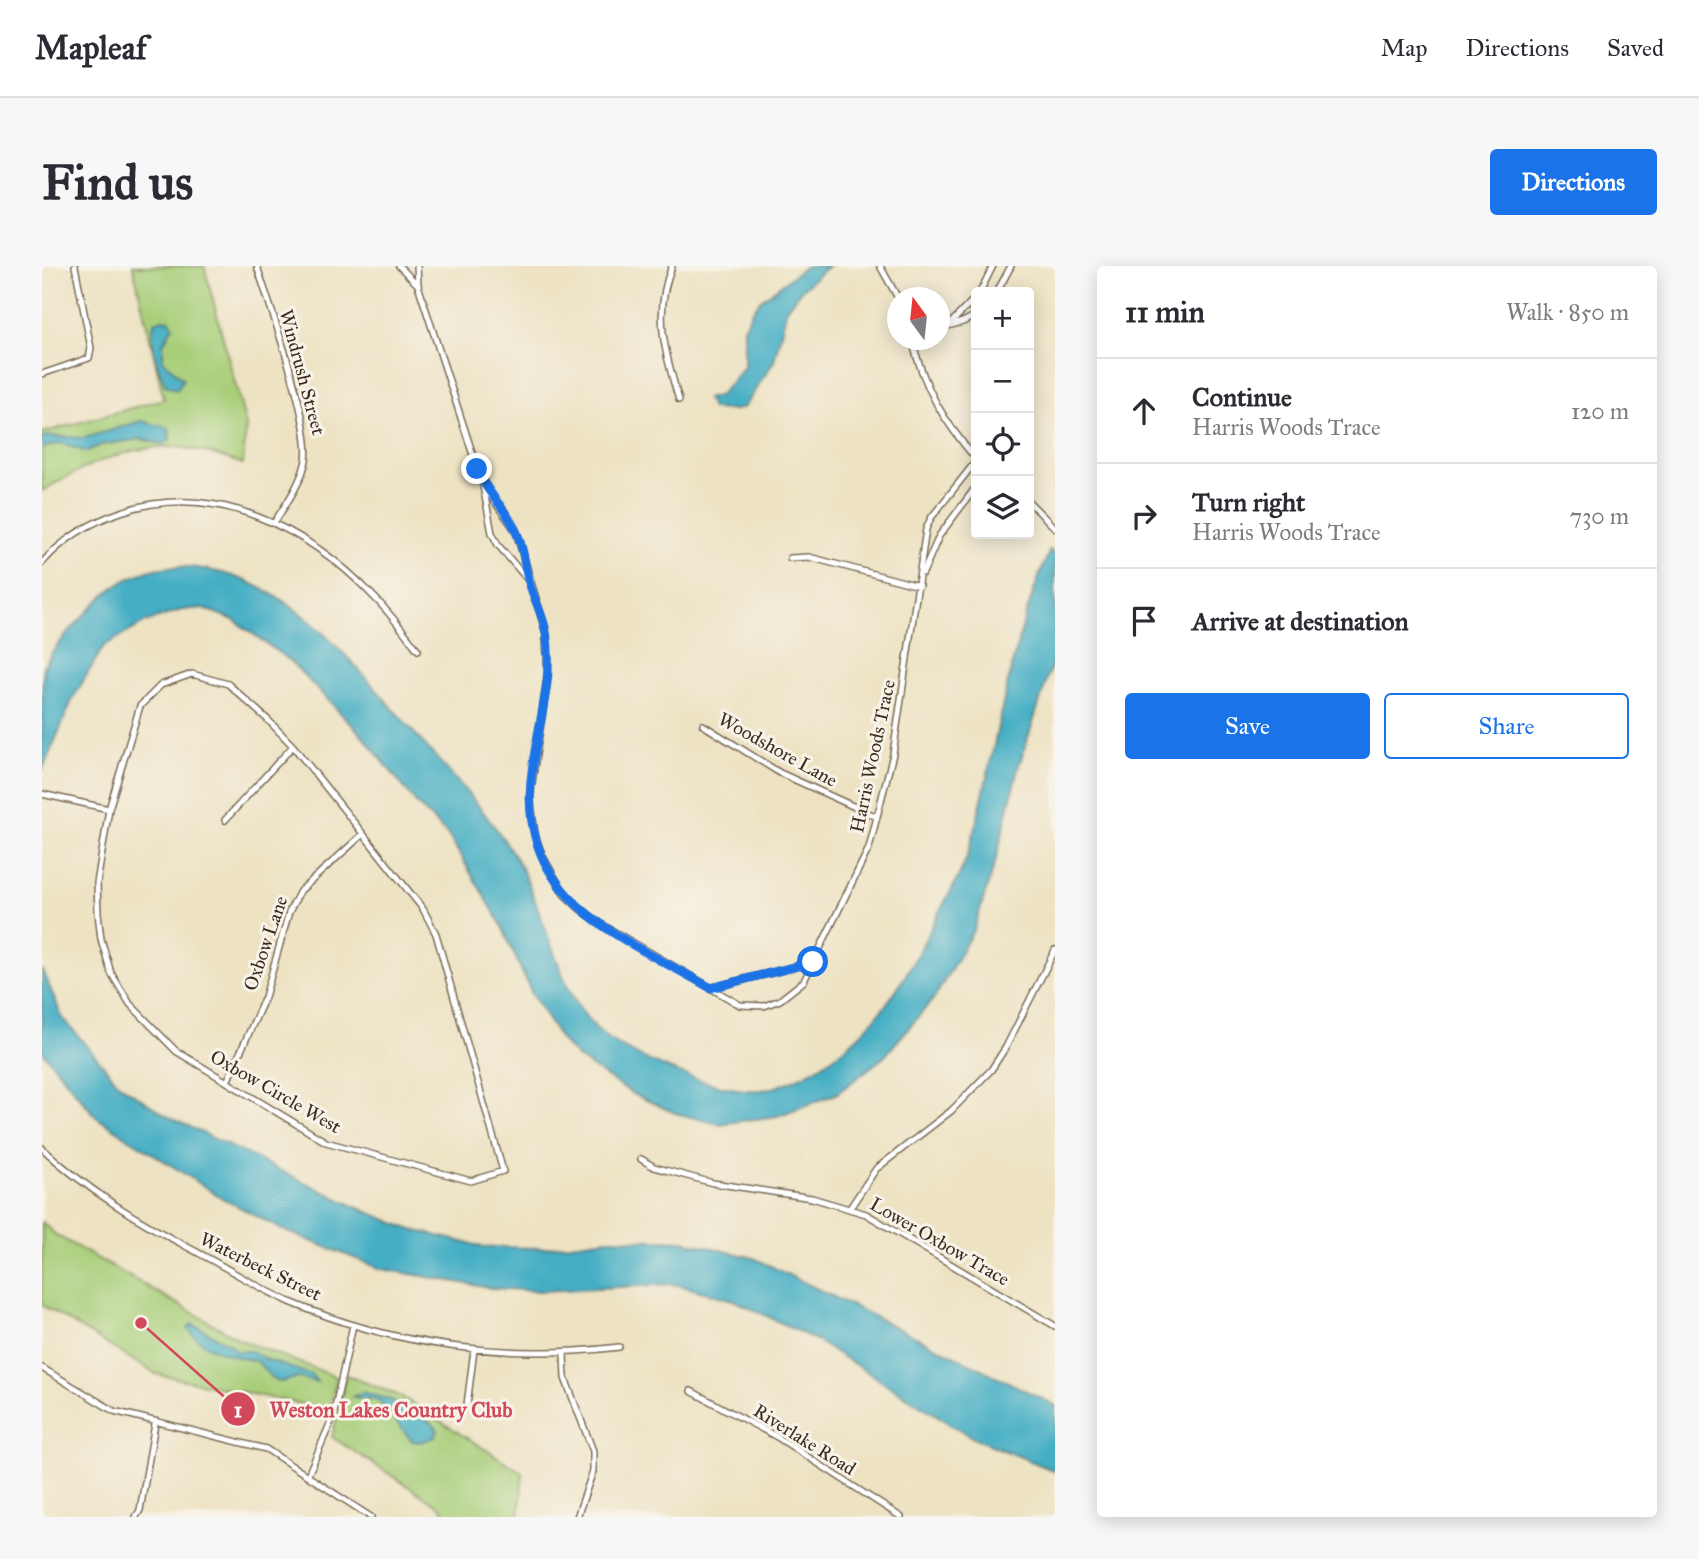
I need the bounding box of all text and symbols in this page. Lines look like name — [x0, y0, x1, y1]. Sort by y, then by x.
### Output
text: Mapleaf — [35, 28, 147, 68]
text: Map — [1381, 33, 1428, 63]
text: Directions — [1466, 33, 1569, 63]
text: Saved — [1607, 33, 1664, 63]
button: Directions — [1490, 149, 1657, 215]
text: Find us — [42, 153, 193, 212]
north arrow — [887, 287, 950, 350]
map controls — [971, 287, 1034, 539]
button: + — [971, 287, 1034, 350]
text: 11 min — [1125, 294, 1205, 330]
text: Walk · 850 m — [1506, 298, 1629, 326]
street label: Windrush Street — [275, 307, 330, 438]
button: − — [971, 350, 1034, 413]
text: Continue — [1192, 381, 1292, 413]
icon: ahead — [1125, 392, 1163, 430]
text: 120 m — [1571, 397, 1629, 425]
button: locate — [971, 413, 1034, 476]
text: Harris Woods Trace — [1192, 413, 1381, 441]
route end — [461, 453, 492, 484]
button: layers — [971, 476, 1034, 539]
text: Turn right — [1192, 486, 1305, 518]
icon: right — [1125, 497, 1163, 535]
text: 730 m — [1570, 502, 1629, 530]
text: Harris Woods Trace — [1192, 518, 1381, 546]
icon: arrive — [1125, 602, 1163, 640]
text: Arrive at destination — [1192, 605, 1409, 637]
street label: Harris Woods Trace — [845, 677, 900, 835]
button: Save — [1125, 693, 1370, 759]
button: Share — [1384, 693, 1629, 759]
street label: Woodshore Lane — [714, 707, 841, 792]
street label: Oxbow Lane — [239, 893, 292, 994]
route start — [797, 946, 828, 977]
street label: Oxbow Circle West — [206, 1045, 346, 1138]
street label: Lower Oxbow Trace — [866, 1192, 1014, 1291]
street label: Waterbeck Street — [196, 1227, 325, 1306]
callout: Weston Lakes Country Club — [220, 1388, 526, 1430]
text: 1 — [234, 1397, 242, 1423]
text: Weston Lakes Country Club — [270, 1397, 512, 1423]
street label: Riverlake Road — [749, 1399, 861, 1480]

